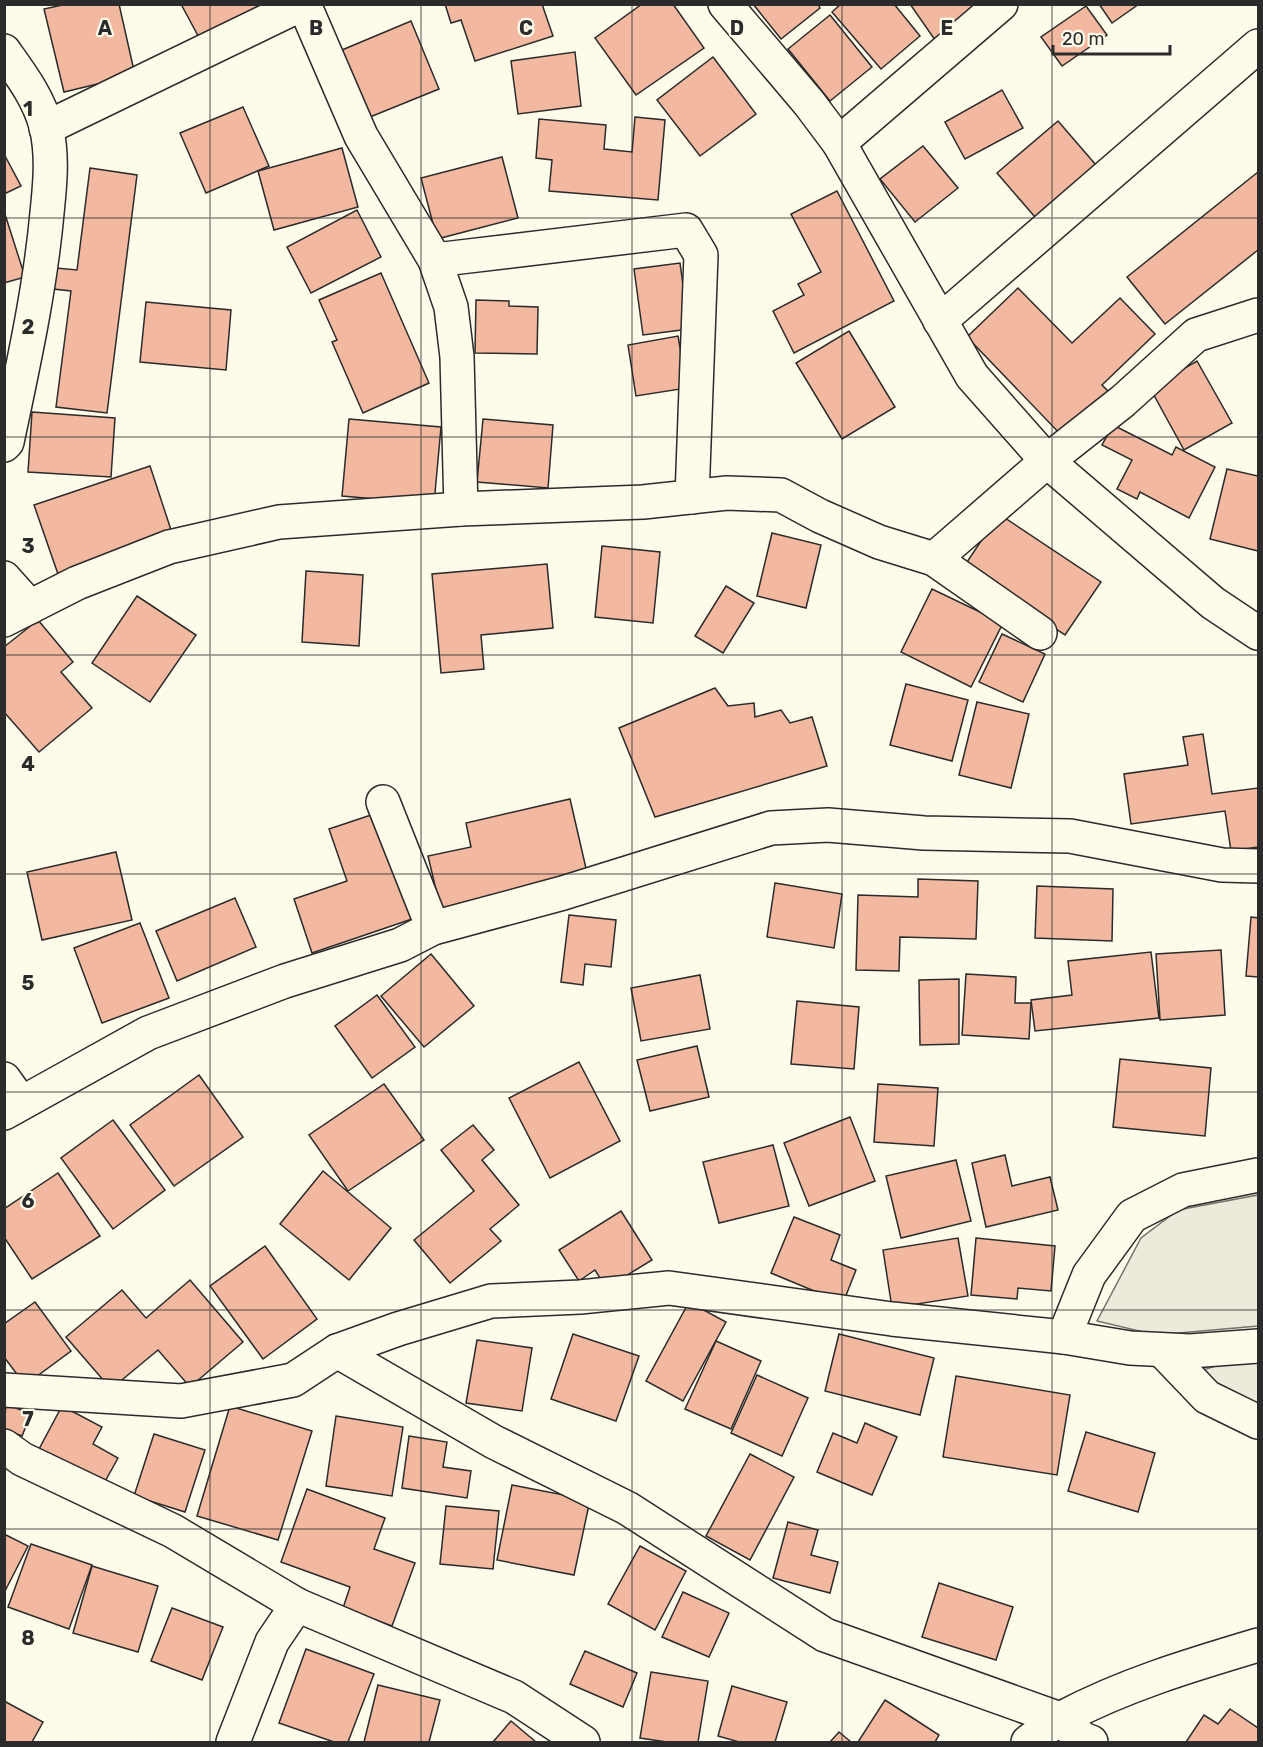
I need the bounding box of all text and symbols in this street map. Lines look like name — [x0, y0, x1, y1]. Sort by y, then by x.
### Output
text: A — [98, 16, 113, 40]
text: B — [309, 16, 323, 40]
text: C — [519, 16, 533, 40]
text: D — [730, 16, 744, 40]
text: E — [941, 16, 953, 40]
scale bar — [1053, 18, 1170, 56]
text: 20 m — [1062, 28, 1104, 50]
text: 1 — [23, 97, 33, 121]
text: 2 — [22, 315, 35, 339]
text: 3 — [21, 534, 35, 558]
text: 4 — [21, 752, 35, 776]
text: 5 — [22, 971, 35, 995]
text: 6 — [21, 1189, 35, 1213]
text: 7 — [22, 1407, 34, 1431]
text: 8 — [21, 1626, 35, 1650]

